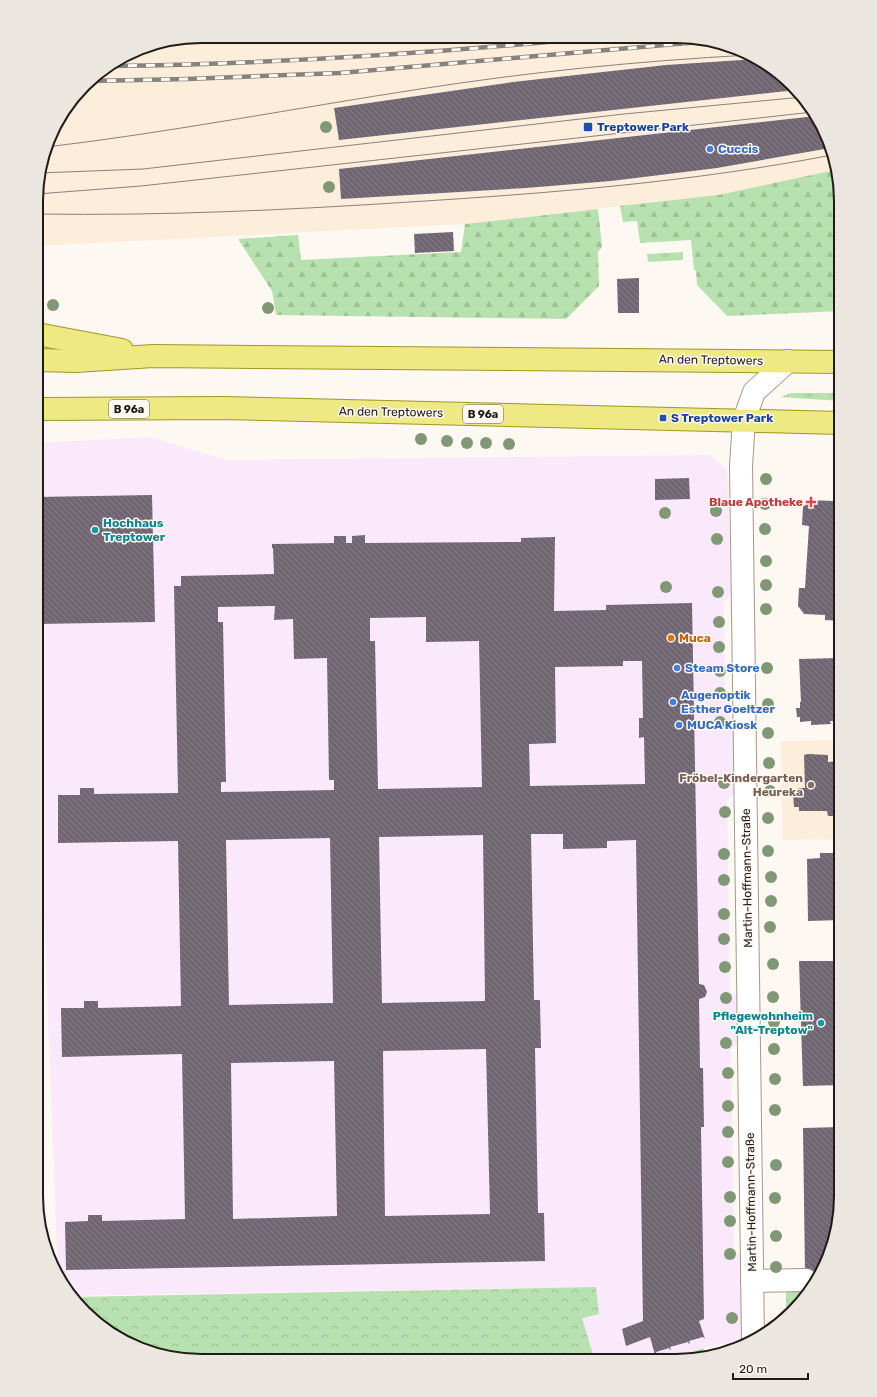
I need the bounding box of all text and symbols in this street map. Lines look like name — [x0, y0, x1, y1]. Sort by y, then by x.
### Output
place label: Treptower Park — [597, 120, 689, 134]
marker: Treptower Park — [582, 121, 594, 133]
place label: Cuccis — [718, 142, 759, 156]
marker: Cuccis — [705, 144, 715, 154]
street label: An den Treptowers — [659, 352, 763, 368]
road number: B 96a — [109, 400, 149, 418]
street label: An den Treptowers — [339, 404, 443, 420]
road number: B 96a — [463, 405, 503, 423]
place label: S Treptower Park — [671, 411, 773, 425]
marker: S Treptower Park — [658, 413, 668, 423]
place label: Blaue Apotheke — [709, 495, 803, 509]
marker: Blaue Apotheke — [806, 497, 816, 507]
place label: Hochhaus Treptower — [103, 516, 166, 544]
marker: Hochhaus Treptower — [90, 525, 100, 535]
place label: Muca — [679, 631, 711, 645]
marker: Muca — [666, 633, 676, 643]
place label: Steam Store — [685, 661, 760, 675]
marker: Steam Store — [672, 663, 682, 673]
place label: Augenoptik Esther Goeltzer — [681, 688, 775, 716]
marker: Augenoptik Esther Goeltzer — [668, 697, 678, 707]
place label: MUCA Kiosk — [687, 718, 757, 732]
marker: MUCA Kiosk — [674, 720, 684, 730]
place label: Fröbel-Kindergarten Heureka — [679, 771, 803, 799]
marker: Fröbel-Kindergarten Heureka — [806, 780, 816, 790]
street label: Martin-Hoffmann-Straße — [739, 808, 755, 948]
place label: Pflegewohnheim "Alt-Treptow" — [713, 1009, 813, 1037]
marker: Pflegewohnheim "Alt-Treptow" — [816, 1018, 826, 1028]
street label: Martin-Hoffmann-Straße — [743, 1132, 759, 1272]
scale bar — [733, 1355, 808, 1381]
text: 20 m — [739, 1362, 767, 1376]

